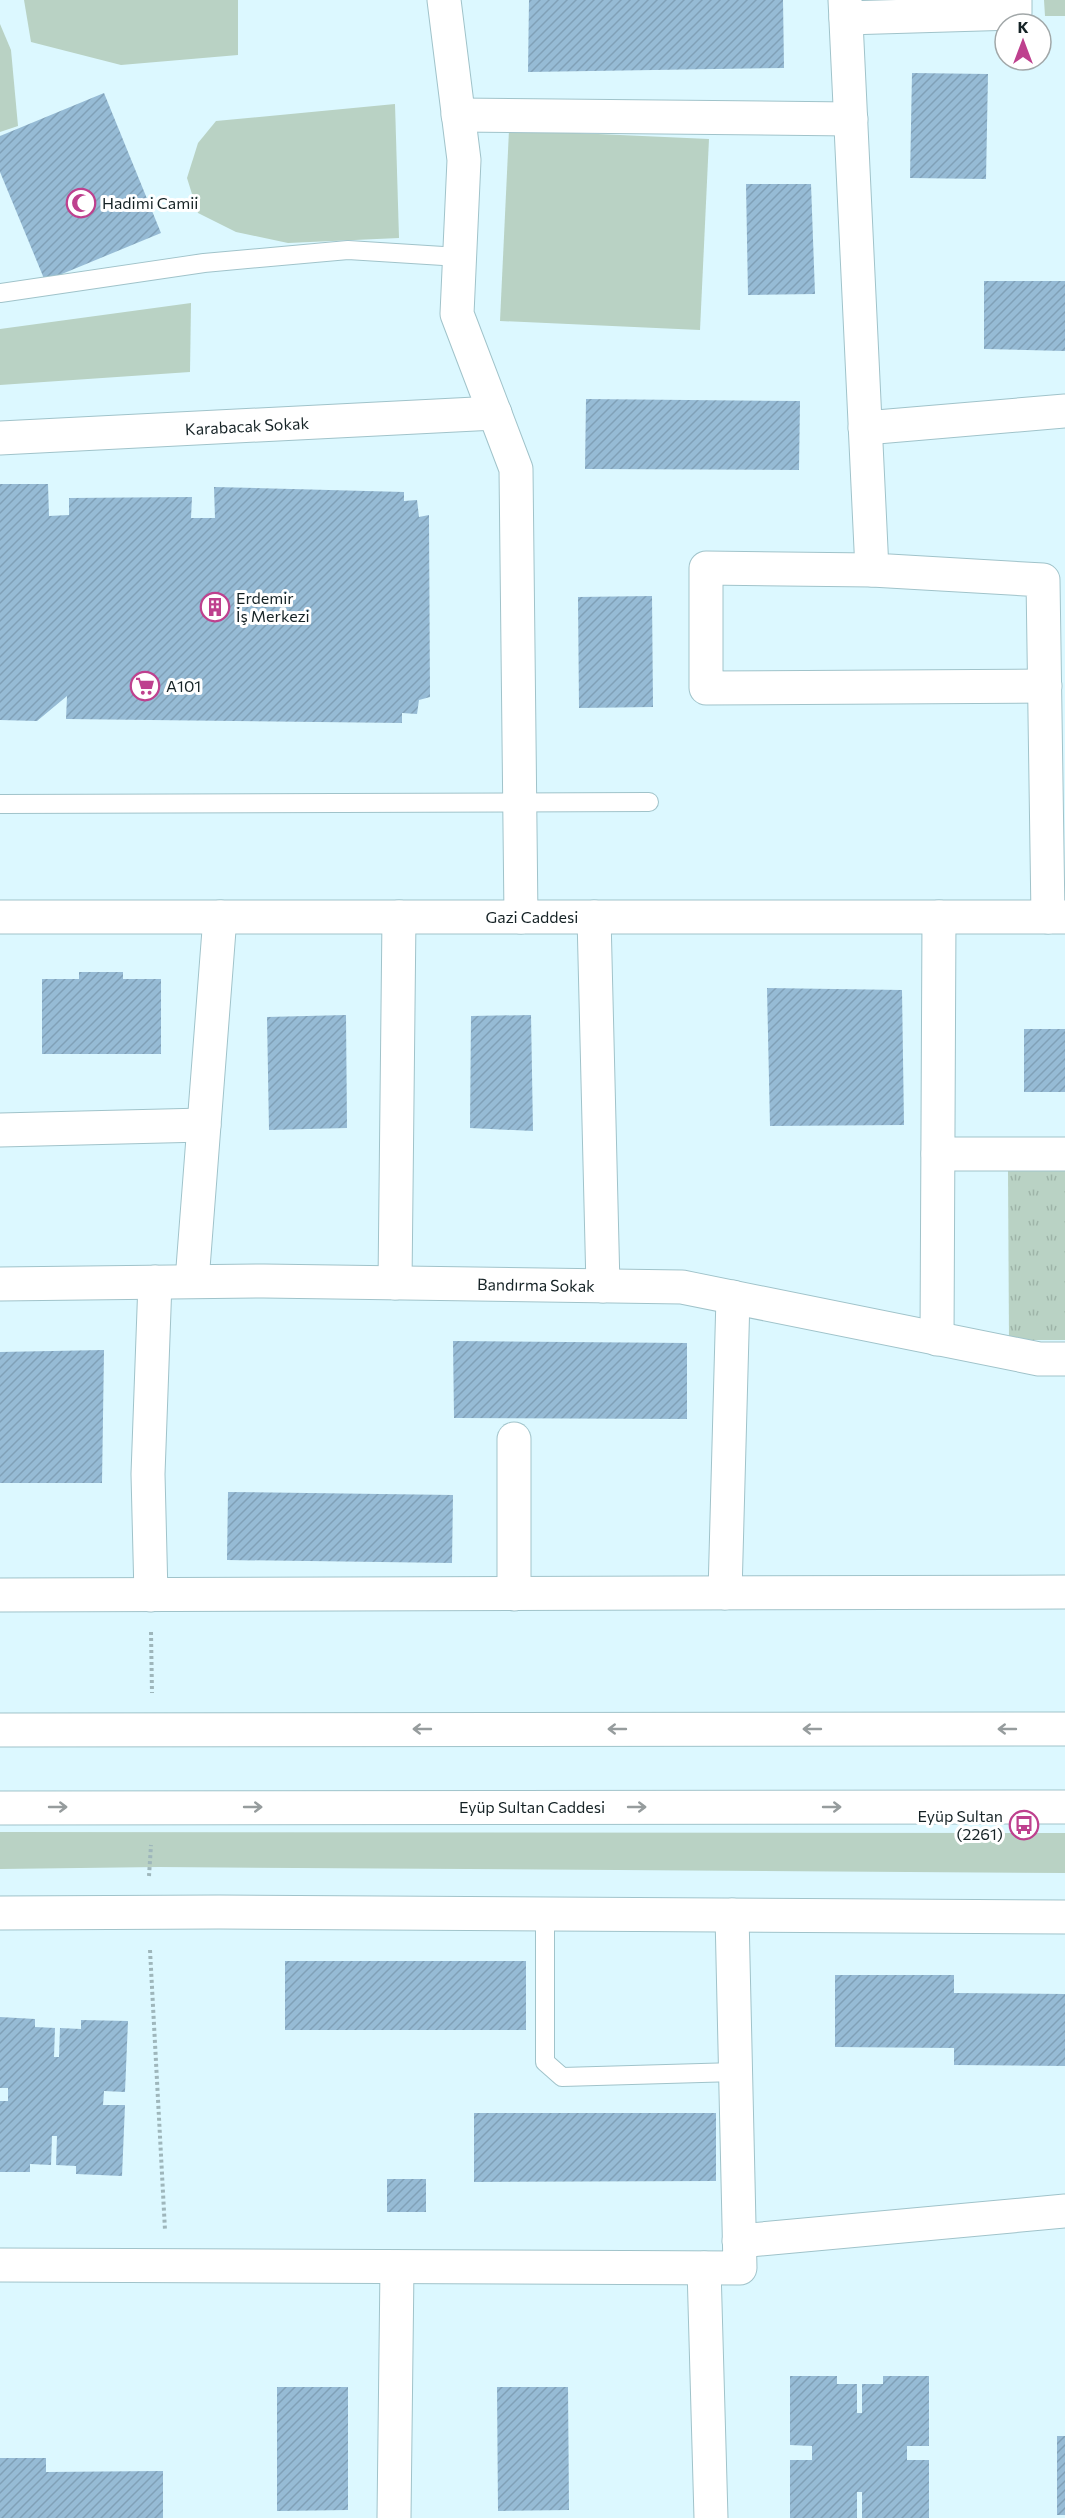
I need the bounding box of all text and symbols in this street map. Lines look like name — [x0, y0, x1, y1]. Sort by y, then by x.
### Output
north arrow — [993, 12, 1053, 72]
text: K — [1017, 17, 1029, 36]
mosque icon: Hadimi Camii — [65, 187, 97, 219]
place label: Hadimi Camii — [102, 193, 198, 212]
street label: Karabacak Sokak — [184, 413, 310, 438]
place label: Erdemir İş Merkezi — [236, 588, 310, 625]
building icon: Erdemir İş Merkezi — [199, 591, 231, 623]
supermarket icon: A101 — [129, 670, 161, 702]
place label: A101 — [166, 676, 201, 695]
street label: Gazi Caddesi — [486, 907, 578, 926]
street label: Bandırma Sokak — [477, 1274, 595, 1295]
one-way arrow — [412, 1723, 432, 1735]
one-way arrow — [607, 1723, 627, 1735]
one-way arrow — [802, 1723, 822, 1735]
one-way arrow — [997, 1723, 1017, 1735]
street label: Eyüp Sultan Caddesi — [459, 1797, 605, 1816]
one-way arrow — [48, 1801, 68, 1813]
one-way arrow — [243, 1801, 263, 1813]
one-way arrow — [627, 1801, 647, 1813]
one-way arrow — [822, 1801, 842, 1813]
place label: Eyüp Sultan (2261) — [918, 1806, 1003, 1843]
bus stop icon: Eyüp Sultan (2261) — [1008, 1809, 1040, 1841]

